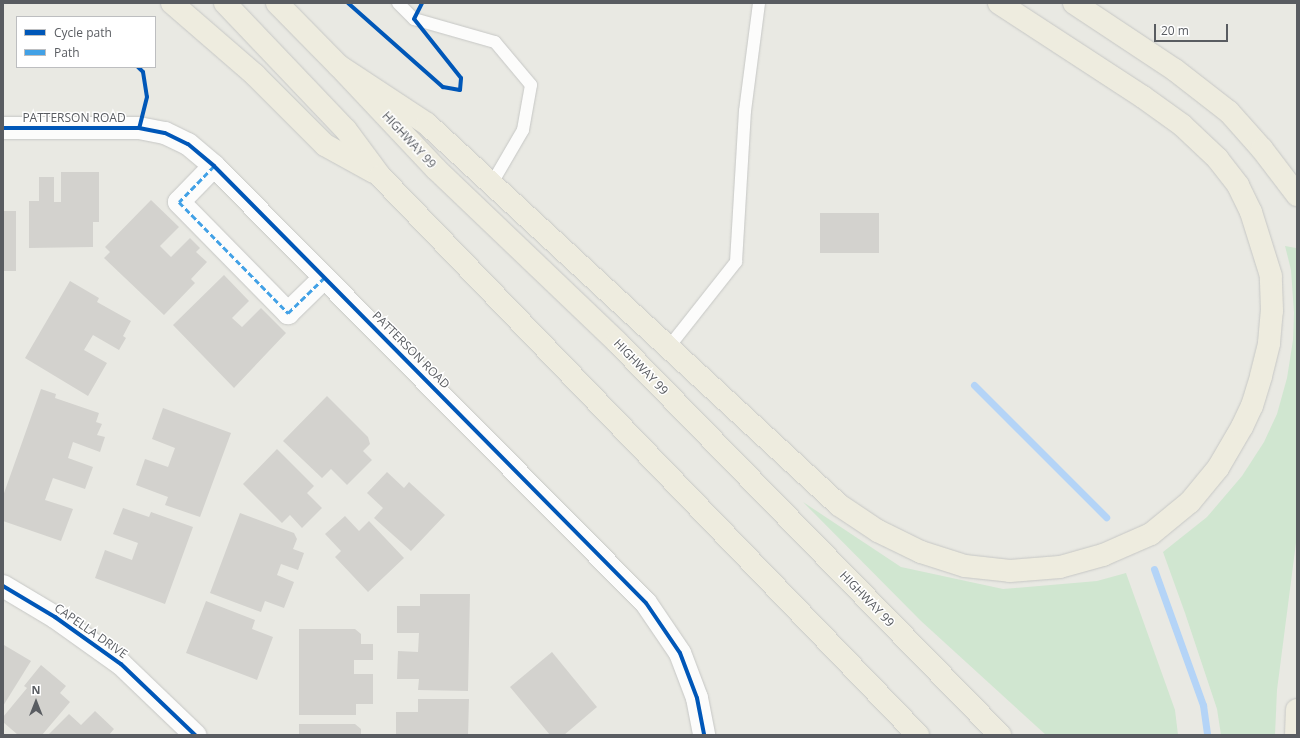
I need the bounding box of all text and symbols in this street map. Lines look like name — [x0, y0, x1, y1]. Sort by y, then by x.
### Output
legend — [16, 16, 156, 68]
scale bar — [1156, 16, 1230, 42]
text: 20 m — [1161, 22, 1189, 39]
text: Cycle path — [54, 24, 112, 41]
text: Path — [54, 44, 80, 61]
street label: HIGHWAY 99 — [379, 109, 439, 171]
street label: PATTERSON ROAD — [22, 111, 126, 125]
street label: PATTERSON ROAD — [369, 308, 453, 392]
street label: HIGHWAY 99 — [611, 336, 671, 398]
street label: HIGHWAY 99 — [837, 568, 897, 630]
street label: CAPELLA DRIVE — [52, 601, 130, 661]
north arrow — [16, 682, 56, 722]
text: N — [32, 682, 40, 697]

